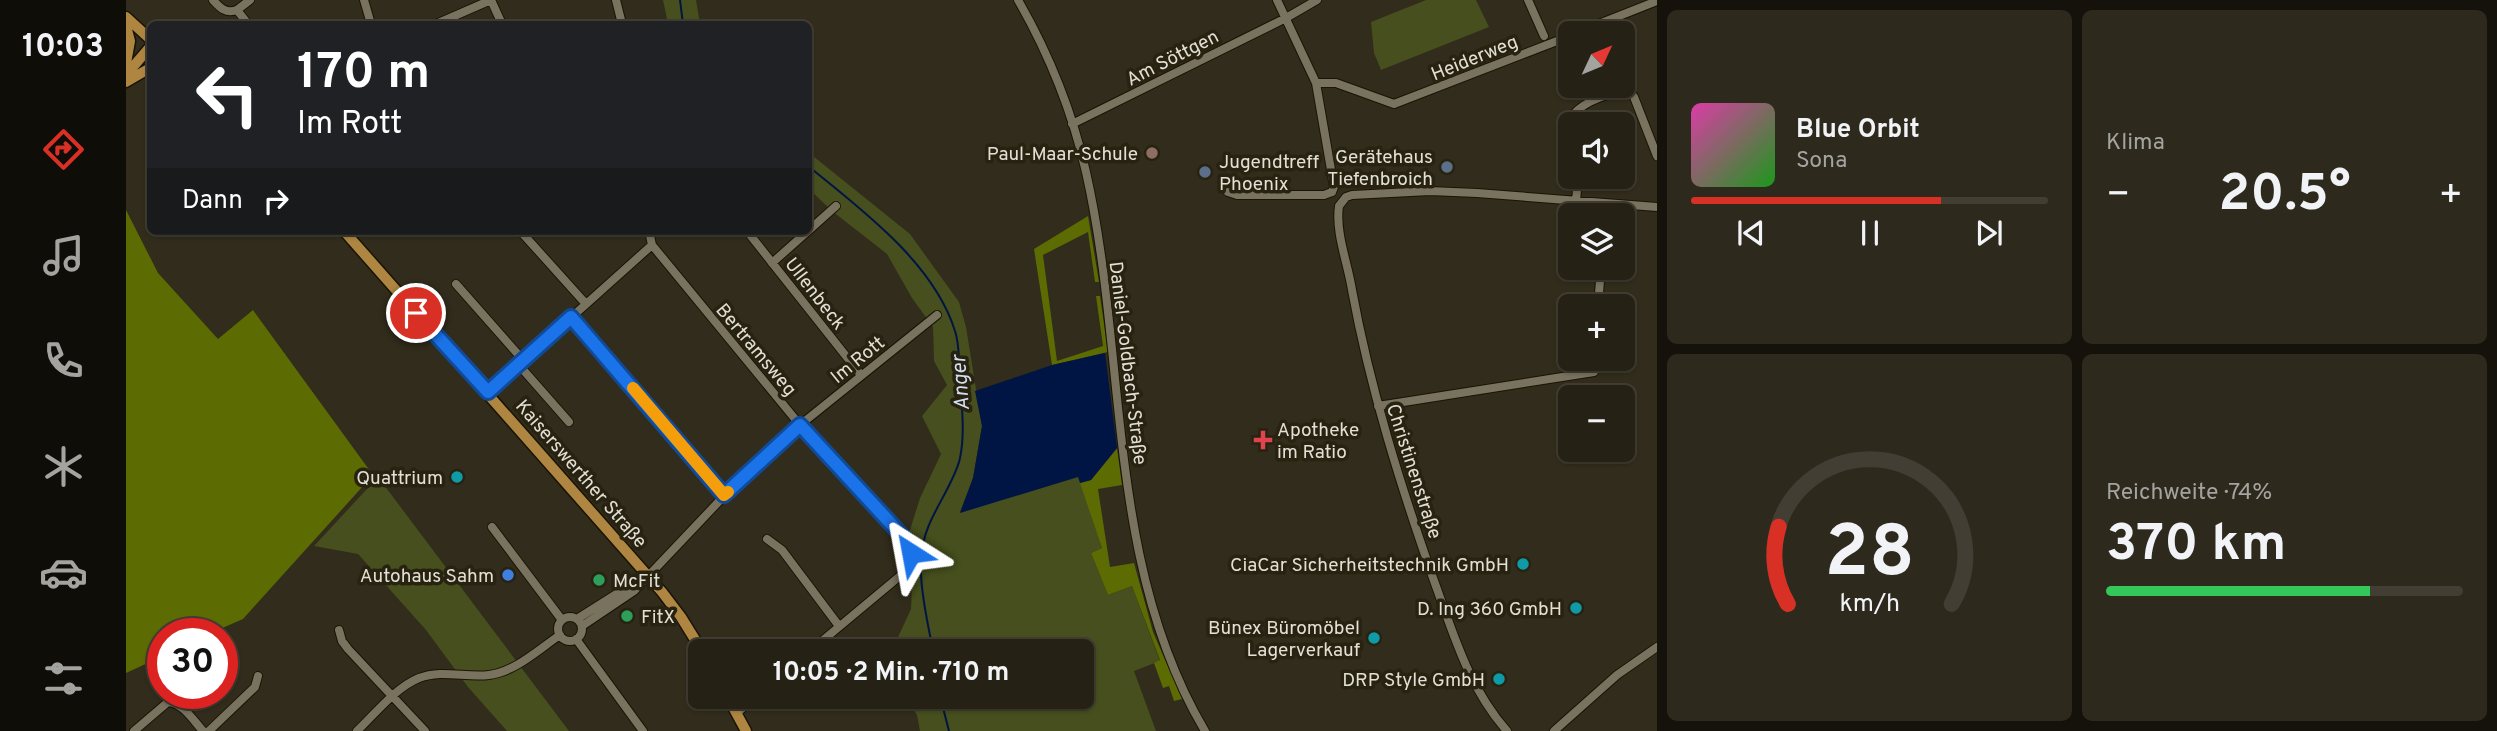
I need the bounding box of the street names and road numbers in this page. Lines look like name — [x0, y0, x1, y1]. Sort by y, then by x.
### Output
street label: Am Söttgen — [1123, 25, 1223, 92]
street label: Heiderweg — [1428, 31, 1522, 87]
street label: Ullenbeck — [779, 253, 850, 335]
street label: Daniel-Goldbach-Straße — [1103, 260, 1151, 466]
street label: Bertramsweg — [710, 299, 801, 402]
street label: Im Rott — [826, 332, 890, 390]
street label: Kaiserswerther Straße — [509, 395, 652, 554]
street label: Christinenstraße — [1380, 401, 1446, 542]

